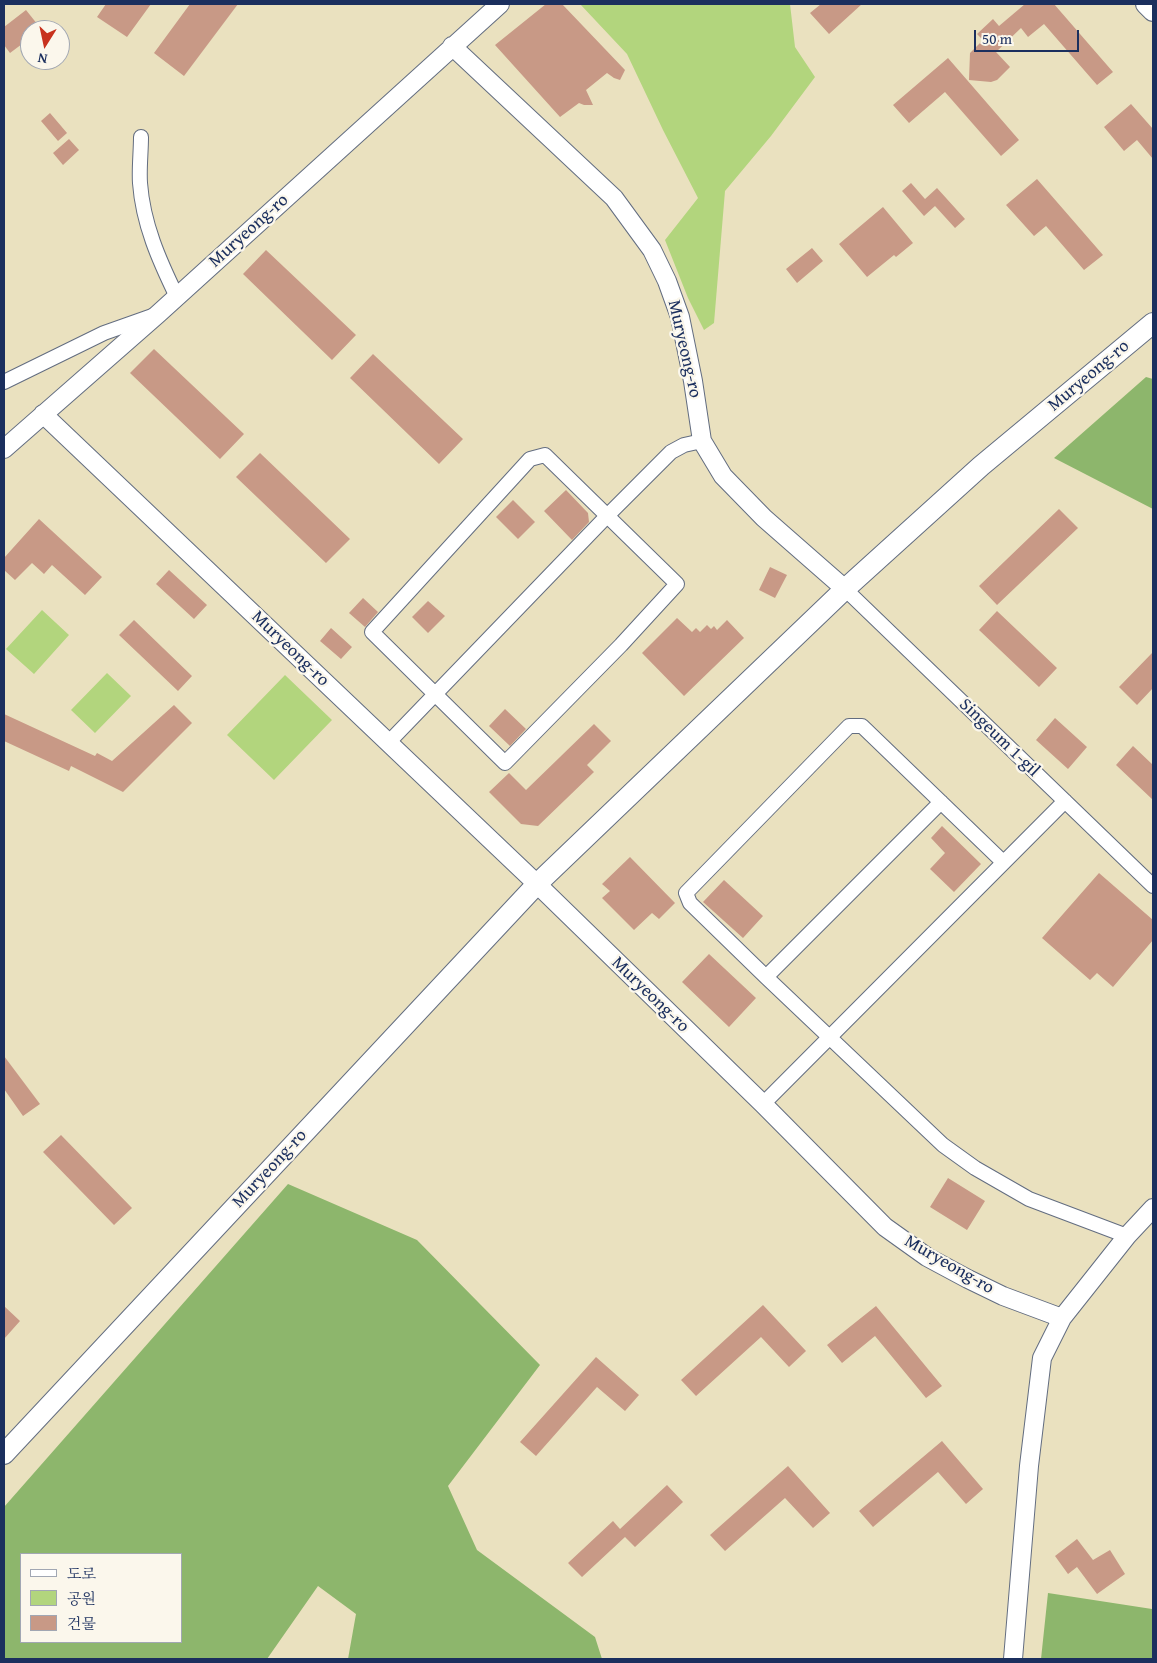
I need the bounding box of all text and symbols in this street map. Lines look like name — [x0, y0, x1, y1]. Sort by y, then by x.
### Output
north arrow — [20, 20, 70, 70]
scale bar — [977, 20, 1082, 52]
text: 50 m — [982, 28, 1012, 49]
text: N — [36, 48, 49, 69]
street label: Muryeong-ro — [205, 190, 293, 272]
street label: Muryeong-ro — [662, 298, 706, 400]
street label: Muryeong-ro — [1044, 336, 1134, 416]
street label: Muryeong-ro — [247, 607, 333, 691]
street label: Singeum 1-gil — [954, 694, 1044, 782]
street label: Muryeong-ro — [607, 953, 693, 1037]
street label: Muryeong-ro — [228, 1125, 312, 1213]
street label: Muryeong-ro — [900, 1231, 998, 1299]
legend — [20, 1553, 182, 1643]
text: 도로 — [67, 1563, 96, 1584]
text: 공원 — [67, 1588, 96, 1609]
text: 건물 — [67, 1613, 96, 1634]

